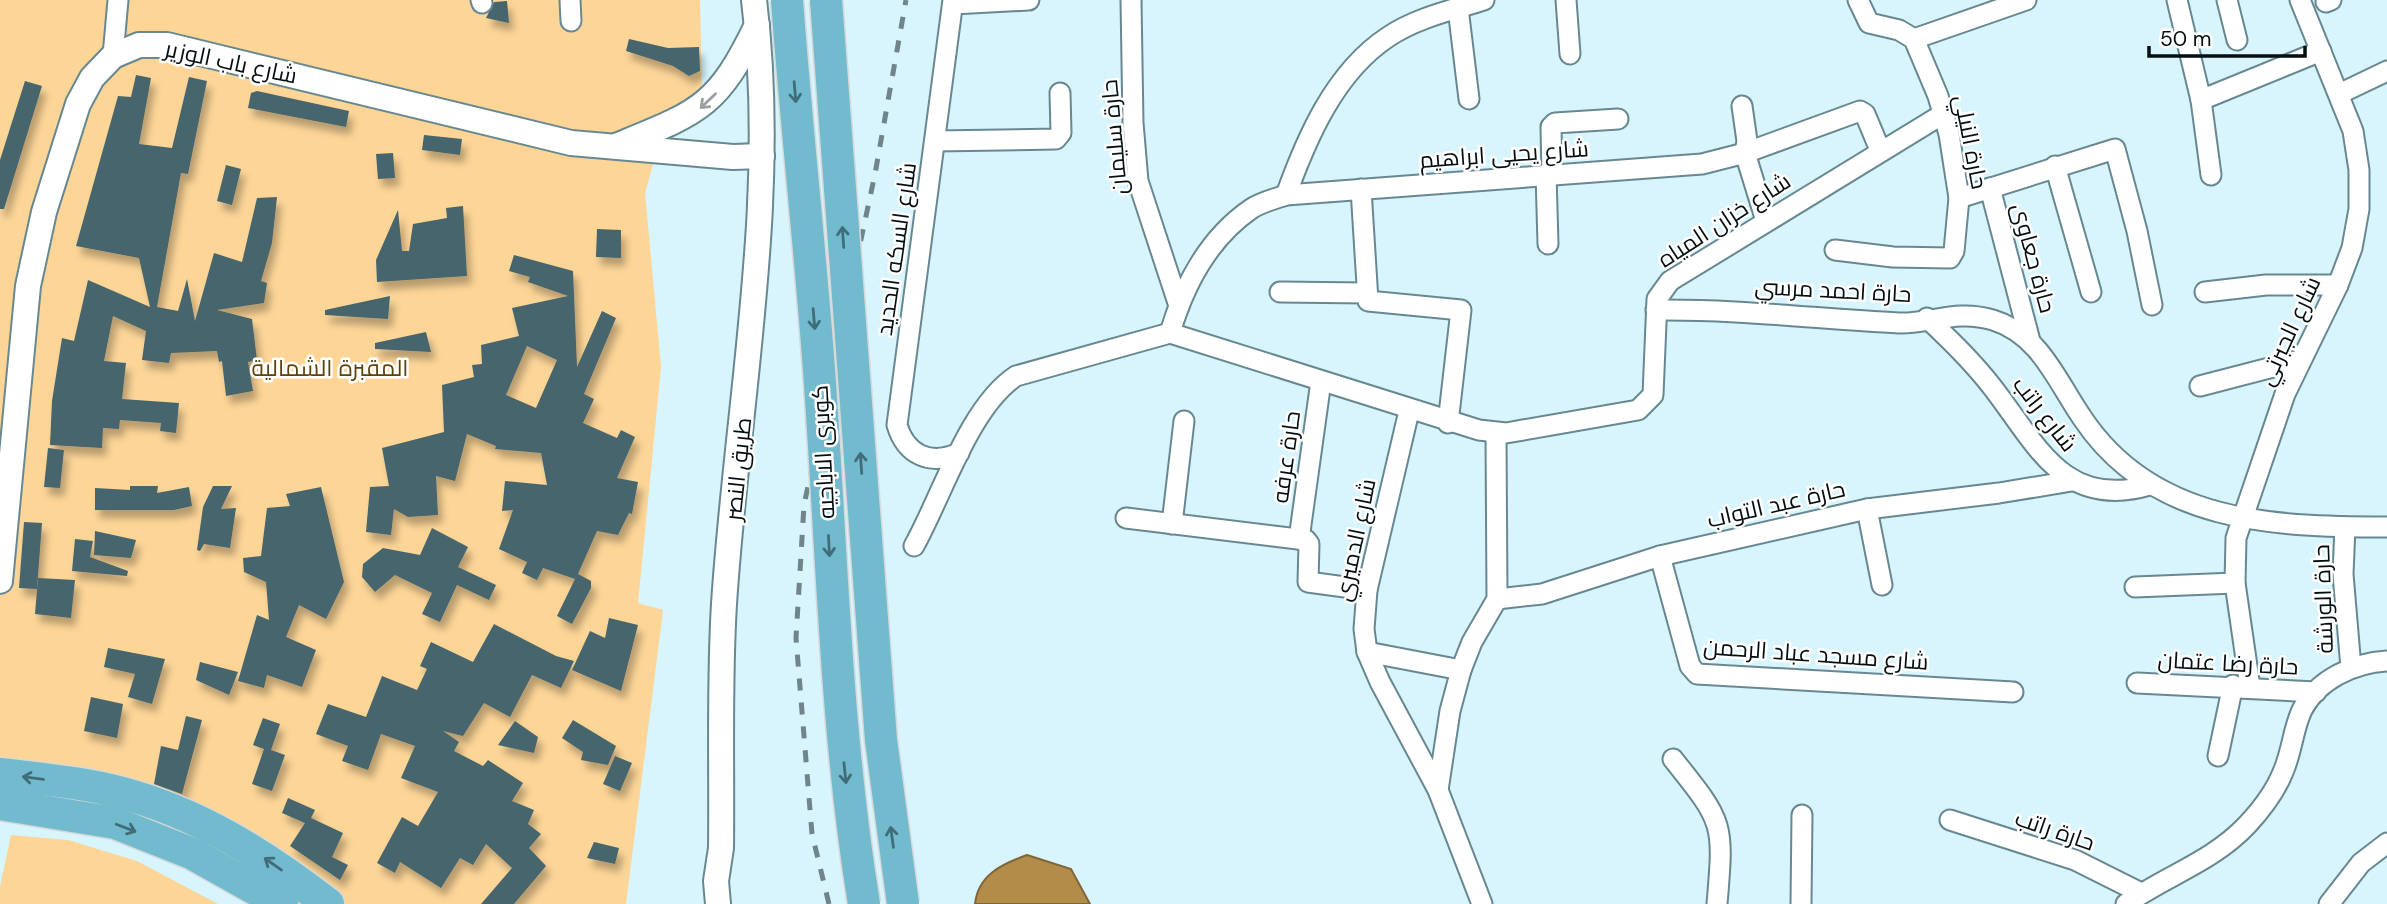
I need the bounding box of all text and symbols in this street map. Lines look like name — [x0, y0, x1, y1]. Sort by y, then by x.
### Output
scale bar — [2149, 14, 2305, 58]
text: 50 m — [2160, 25, 2211, 53]
street label: شارع باب الوزير — [160, 33, 300, 92]
street label: حارة سليمان — [1094, 78, 1134, 196]
one-way arrow — [789, 81, 802, 103]
street label: حارة النيلي — [1944, 92, 1995, 192]
one-way arrow — [699, 93, 716, 110]
street label: شارع يحيى ابراهيم — [1418, 133, 1590, 176]
street label: شارع السكه الحديد — [869, 160, 924, 338]
street label: شارع خزان المياه — [1652, 166, 1797, 275]
street label: حارة جعاوى — [2005, 200, 2063, 316]
one-way arrow — [836, 226, 849, 248]
street label: حارة احمد مرسي — [1754, 271, 1912, 311]
street label: شارع الجبرتي — [2251, 272, 2330, 392]
one-way arrow — [808, 307, 821, 330]
park label: المقبرة الشمالية — [252, 353, 408, 383]
street label: شارع راتب — [2005, 370, 2084, 458]
street label: كوبرى الاباجيه — [805, 384, 841, 520]
street label: حارة عرفه — [1265, 409, 1307, 505]
street label: طريق النصر — [717, 416, 758, 524]
one-way arrow — [854, 453, 867, 475]
street label: حارة عبد التواب — [1704, 474, 1848, 534]
street label: شارع الدميري — [1327, 476, 1386, 605]
one-way arrow — [823, 534, 836, 557]
street label: حارة الورشة — [2306, 544, 2340, 654]
street label: شارع مسجد عباد الرحمن — [1702, 631, 1930, 678]
street label: حارة رضا عتمان — [2157, 644, 2299, 682]
one-way arrow — [839, 761, 852, 784]
one-way arrow — [22, 771, 45, 784]
street label: حارة راتب — [2011, 802, 2099, 858]
one-way arrow — [115, 822, 137, 835]
one-way arrow — [886, 826, 899, 848]
one-way arrow — [264, 857, 283, 871]

